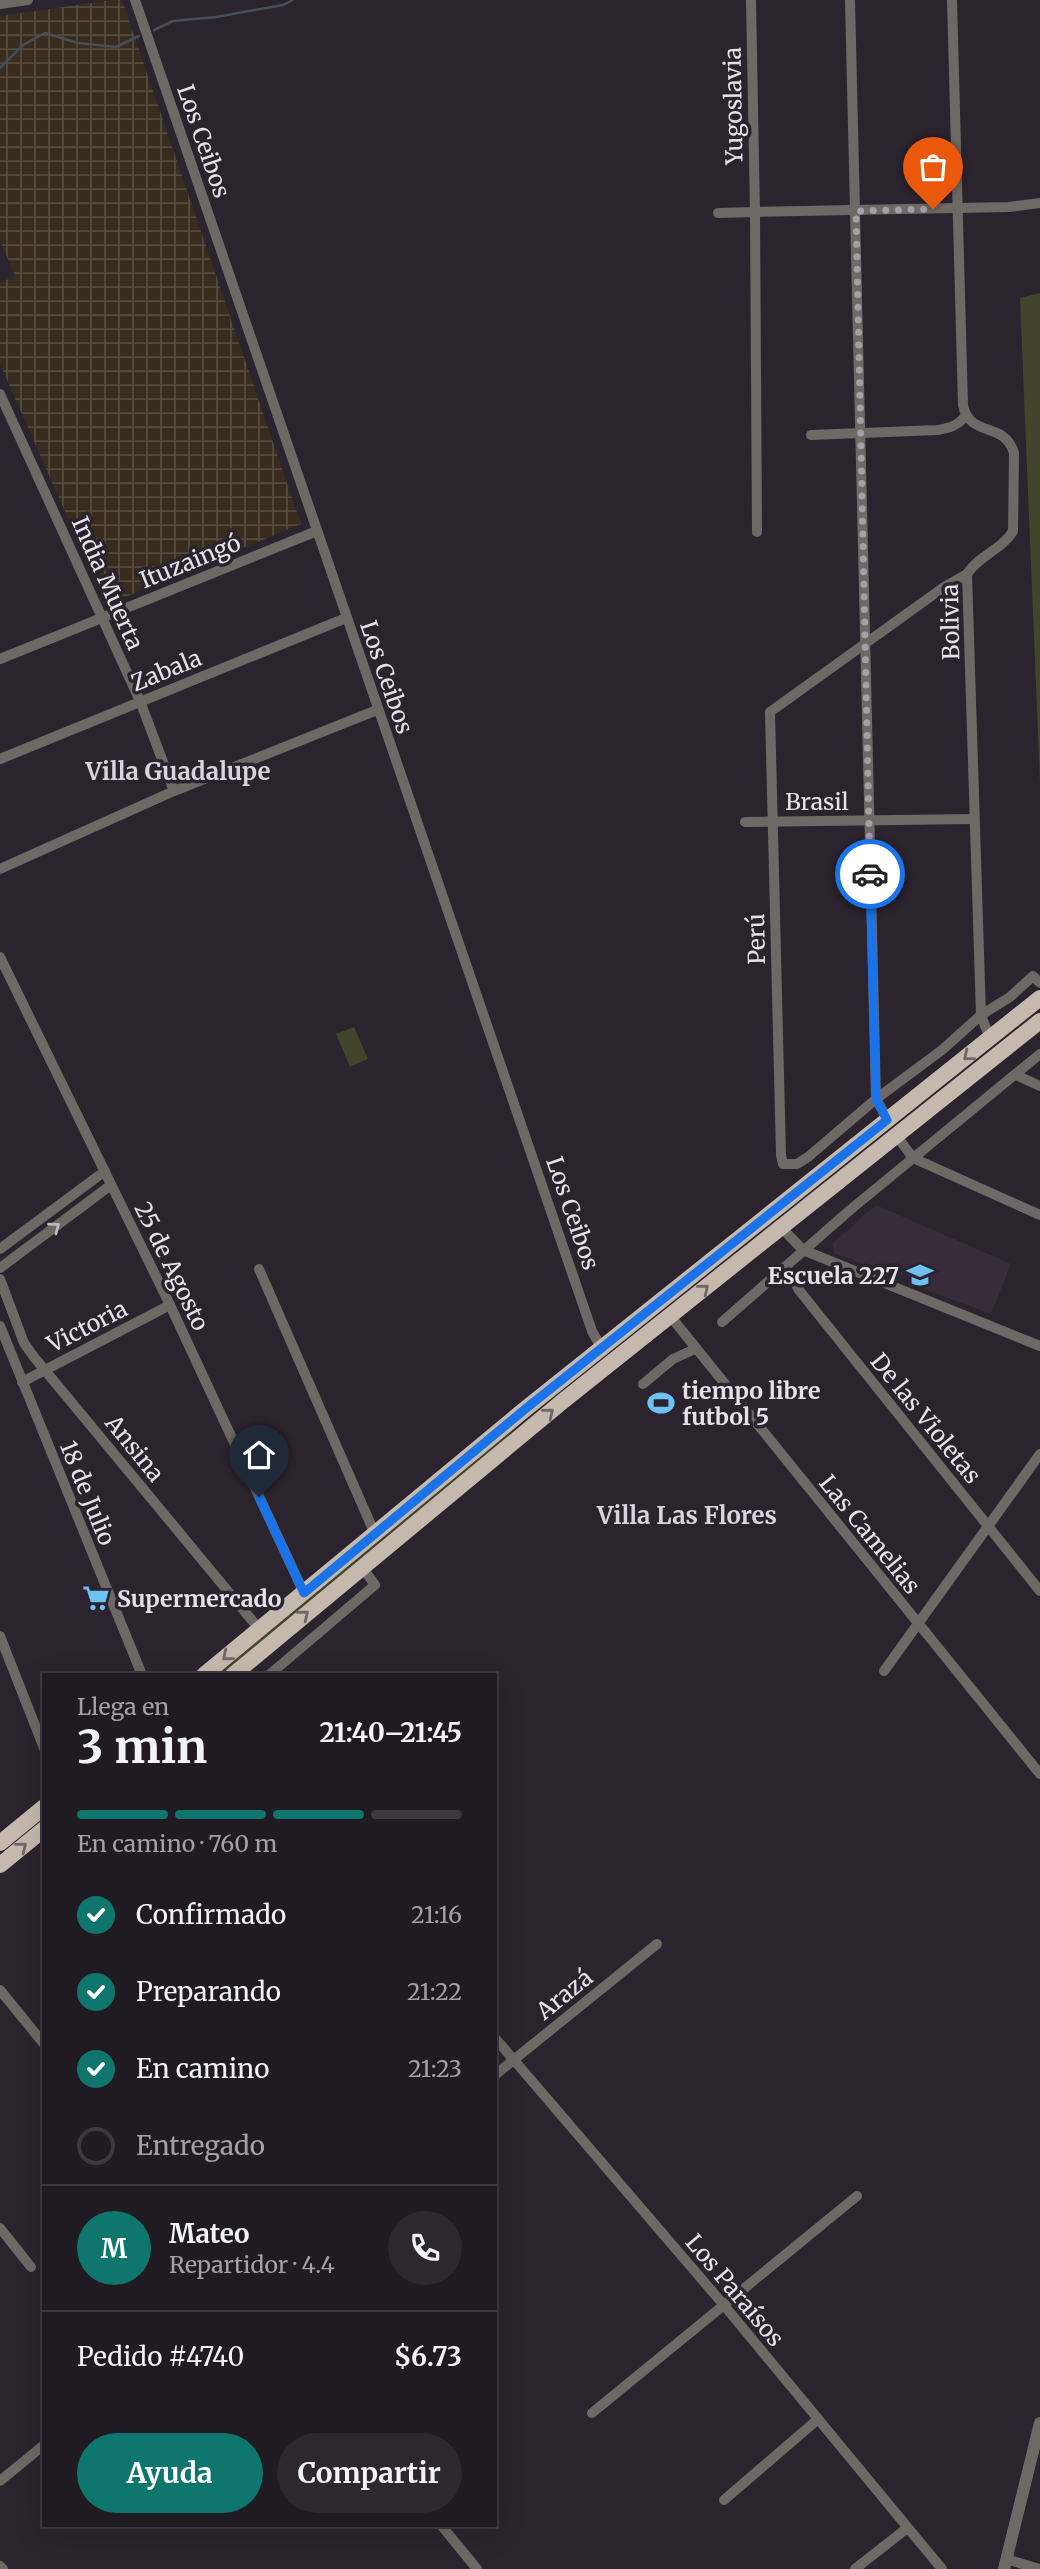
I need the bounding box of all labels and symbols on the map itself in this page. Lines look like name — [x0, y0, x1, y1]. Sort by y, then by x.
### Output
street label: Yugoslavia — [717, 47, 749, 166]
street label: Los Ceibos — [171, 81, 237, 201]
pin — [903, 137, 963, 209]
street label: India Muerta — [66, 512, 150, 654]
street label: Ituzaingó — [135, 528, 245, 594]
street label: Bolivia — [935, 584, 965, 660]
street label: Los Ceibos — [354, 617, 420, 737]
street label: Zabala — [127, 643, 205, 697]
district label: Villa Guadalupe — [84, 756, 271, 787]
street label: Brasil — [785, 787, 849, 816]
courier — [835, 839, 905, 909]
street label: Perú — [741, 913, 771, 965]
one-way arrow — [963, 1048, 975, 1061]
street label: Los Ceibos — [540, 1153, 606, 1273]
street label: 25 de Agosto — [128, 1197, 216, 1335]
one-way arrow — [47, 1223, 59, 1236]
school or university icon: Escuela 227 — [905, 1260, 935, 1290]
place label: Escuela 227 — [768, 1261, 899, 1290]
one-way arrow — [697, 1285, 709, 1298]
street label: Victoria — [41, 1294, 132, 1359]
street label: De las Violetas — [865, 1347, 987, 1489]
place label: tiempo libre futbol 5 — [682, 1376, 820, 1431]
sports icon: tiempo libre futbol 5 — [646, 1388, 676, 1418]
street label: Ansina — [99, 1408, 171, 1487]
one-way arrow — [540, 1409, 553, 1421]
pin — [229, 1425, 289, 1497]
street label: 18 de Julio — [54, 1436, 122, 1550]
street label: Las Camelias — [813, 1469, 927, 1599]
district label: Villa Las Flores — [596, 1500, 777, 1531]
supermarket icon: Supermercado — [81, 1583, 111, 1613]
place label: Supermercado — [117, 1584, 282, 1613]
one-way arrow — [296, 1611, 309, 1623]
one-way arrow — [222, 1648, 234, 1661]
one-way arrow — [14, 1843, 26, 1856]
street label: Arazá — [529, 1963, 598, 2026]
street label: Los Paraísos — [680, 2228, 790, 2352]

